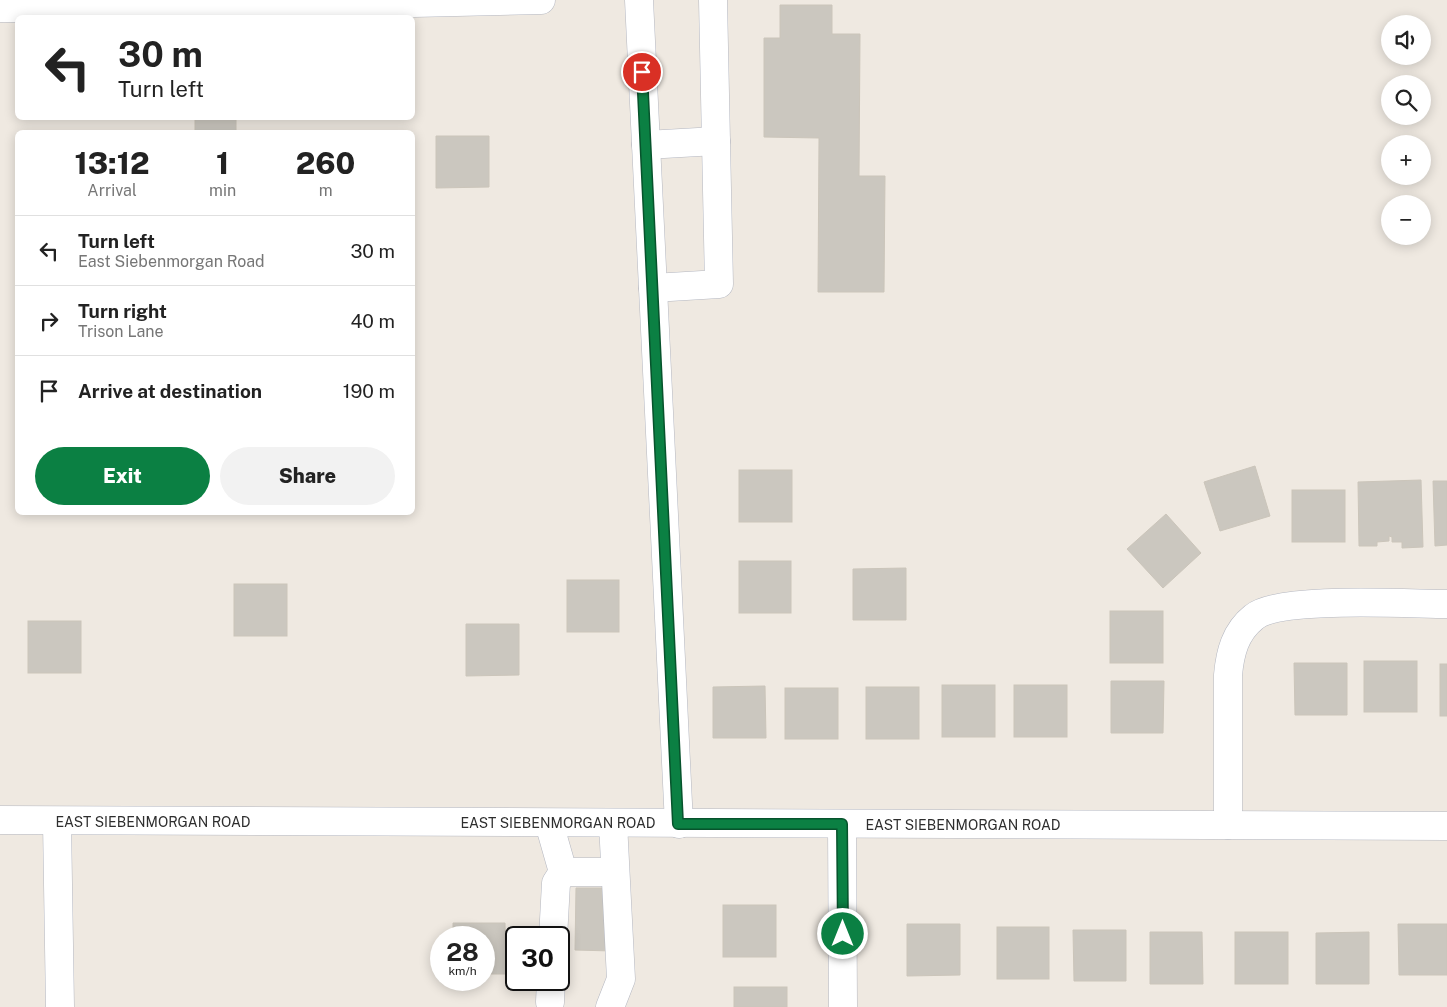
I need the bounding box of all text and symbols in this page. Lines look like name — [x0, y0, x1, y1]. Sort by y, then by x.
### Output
map controls — [1381, 15, 1431, 245]
button: sound — [1381, 15, 1431, 65]
text: 30 m — [118, 34, 203, 75]
icon: left — [35, 35, 100, 100]
pin — [621, 51, 663, 93]
icon: arrive — [628, 58, 656, 86]
button: search — [1381, 75, 1431, 125]
text: Turn left — [118, 76, 204, 102]
button: + — [1381, 135, 1431, 185]
text: 13:12 — [75, 145, 150, 181]
text: 1 — [216, 145, 229, 181]
text: 260 — [296, 145, 355, 181]
text: Arrival — [87, 181, 137, 200]
text: min — [209, 181, 236, 200]
text: m — [319, 181, 333, 200]
button: − — [1381, 195, 1431, 245]
text: Turn left — [78, 230, 155, 252]
icon: left — [35, 237, 63, 265]
text: 30 m — [350, 240, 395, 262]
text: East Siebenmorgan Road — [78, 252, 265, 271]
text: Turn right — [78, 300, 167, 322]
icon: right — [35, 307, 63, 335]
text: 40 m — [350, 310, 395, 332]
text: Trison Lane — [78, 322, 164, 341]
icon: arrive — [35, 377, 63, 405]
text: Arrive at destination — [78, 380, 262, 402]
text: 190 m — [343, 380, 395, 402]
button: Exit — [35, 447, 210, 505]
button: Share — [220, 447, 395, 505]
street label: EAST SIEBENMORGAN ROAD — [55, 814, 251, 830]
street label: EAST SIEBENMORGAN ROAD — [460, 815, 656, 831]
street label: EAST SIEBENMORGAN ROAD — [865, 817, 1061, 833]
position arrow — [816, 907, 868, 959]
speed limit sign: 30 — [505, 926, 570, 991]
text: 28 — [446, 937, 479, 967]
text: km/h — [448, 964, 477, 978]

